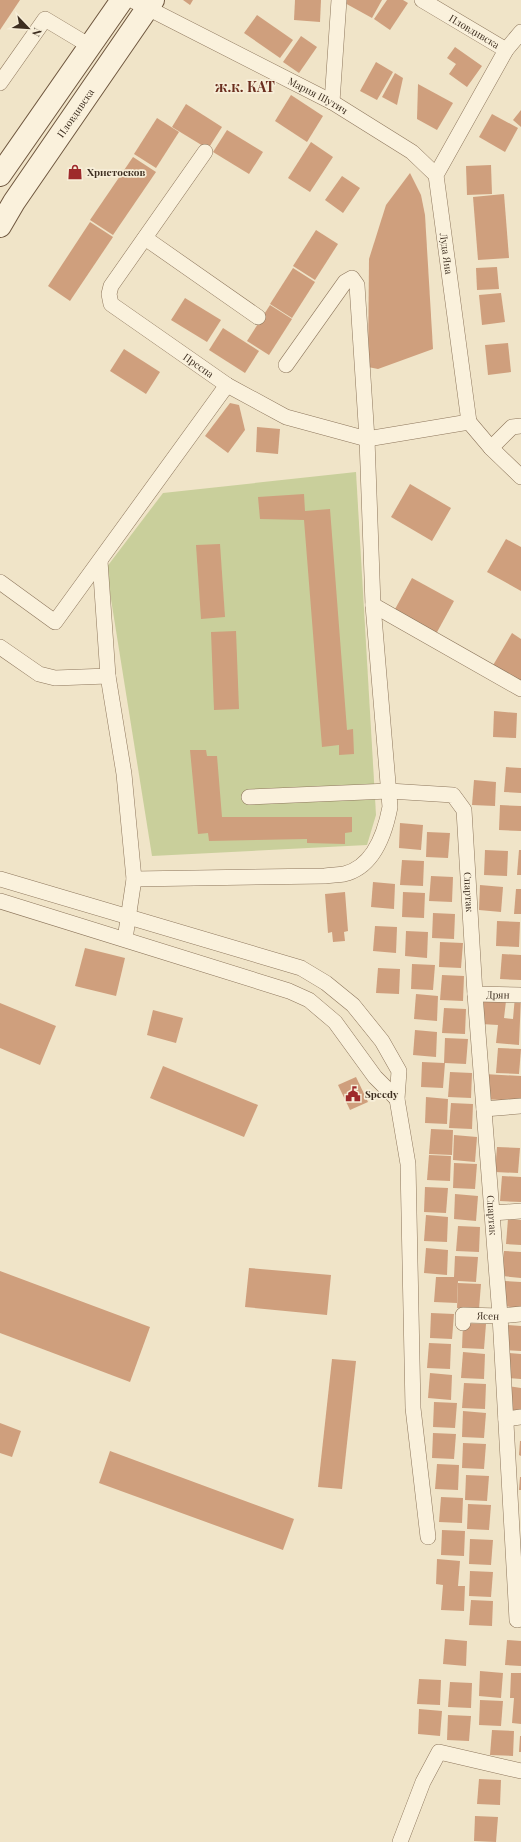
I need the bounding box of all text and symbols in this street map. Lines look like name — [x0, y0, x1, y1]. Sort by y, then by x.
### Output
north arrow — [8, 8, 48, 48]
street label: Пловдивска — [447, 11, 502, 52]
text: N — [29, 26, 46, 39]
street label: Мария Шутич — [286, 74, 351, 117]
district label: ж.к. КАТ — [215, 77, 275, 96]
street label: Пловдивска — [54, 86, 97, 140]
shop icon: Христосков — [66, 163, 84, 181]
place label: Христосков — [87, 165, 146, 179]
street label: Луда Яна — [437, 231, 456, 275]
street label: Преспа — [181, 350, 217, 381]
street label: Спартак — [461, 872, 477, 913]
street label: Дрян — [486, 987, 510, 1002]
public building icon: Speedy — [344, 1085, 362, 1103]
place label: Speedy — [365, 1087, 399, 1101]
street label: Спартак — [484, 1195, 501, 1236]
street label: Ясен — [476, 1308, 499, 1323]

